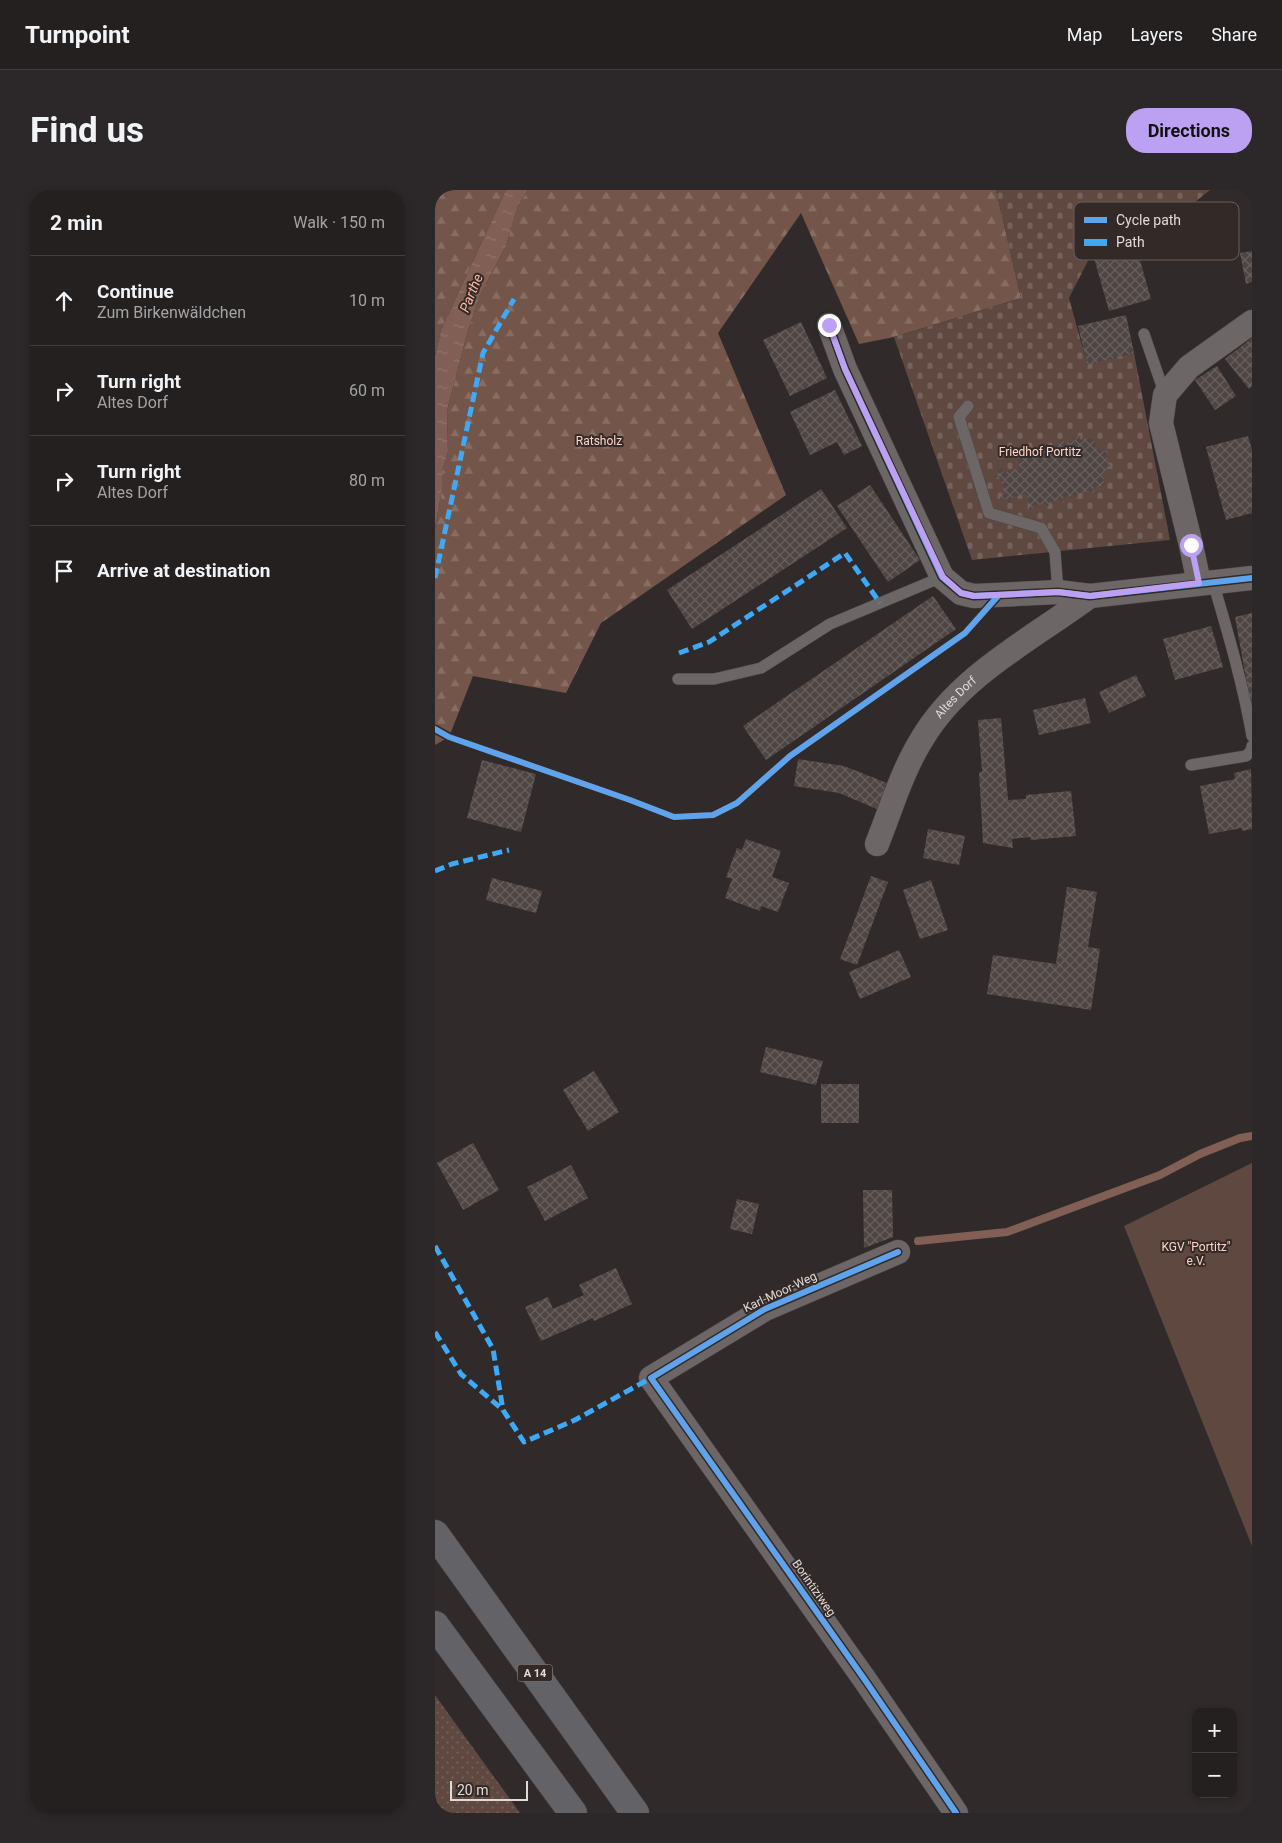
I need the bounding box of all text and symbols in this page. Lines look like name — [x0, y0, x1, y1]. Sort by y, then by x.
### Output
text: Turnpoint — [25, 21, 130, 49]
text: Map — [1067, 24, 1102, 45]
text: Layers — [1130, 24, 1183, 45]
text: Share — [1211, 24, 1257, 45]
button: Directions — [1126, 108, 1252, 153]
text: Find us — [30, 110, 144, 151]
legend — [1074, 202, 1239, 260]
text: 2 min — [50, 211, 103, 235]
text: Cycle path — [1116, 212, 1181, 228]
text: Walk · 150 m — [293, 213, 385, 232]
text: Path — [1116, 234, 1145, 250]
water label: Parthe — [456, 271, 486, 315]
text: Continue — [97, 280, 174, 303]
icon: ahead — [50, 287, 78, 315]
text: 10 m — [349, 291, 385, 310]
text: Zum Birkenwäldchen — [97, 303, 246, 322]
route end — [818, 314, 841, 337]
text: Turn right — [97, 370, 181, 393]
icon: right — [50, 377, 78, 405]
text: 60 m — [349, 381, 385, 400]
text: Altes Dorf — [97, 393, 168, 412]
park label: Ratsholz — [576, 434, 622, 448]
park label: Friedhof Portitz — [999, 445, 1081, 459]
text: Turn right — [97, 460, 181, 483]
icon: right — [50, 467, 78, 495]
text: 80 m — [349, 471, 385, 490]
text: Altes Dorf — [97, 483, 168, 502]
route start — [1180, 534, 1203, 557]
icon: arrive — [50, 557, 78, 585]
text: Arrive at destination — [97, 559, 270, 582]
street label: Altes Dorf — [932, 673, 980, 721]
park label: KGV "Portitz" e.V. — [1161, 1240, 1231, 1268]
street label: Karl-Moor-Weg — [741, 1269, 819, 1315]
street label: Borintiziweg — [789, 1557, 839, 1619]
road number: A 14 — [517, 1665, 553, 1682]
map controls — [1192, 1708, 1237, 1798]
button: + — [1192, 1708, 1237, 1753]
button: − — [1192, 1753, 1237, 1798]
scale bar — [450, 1778, 527, 1801]
text: 20 m — [457, 1782, 489, 1798]

